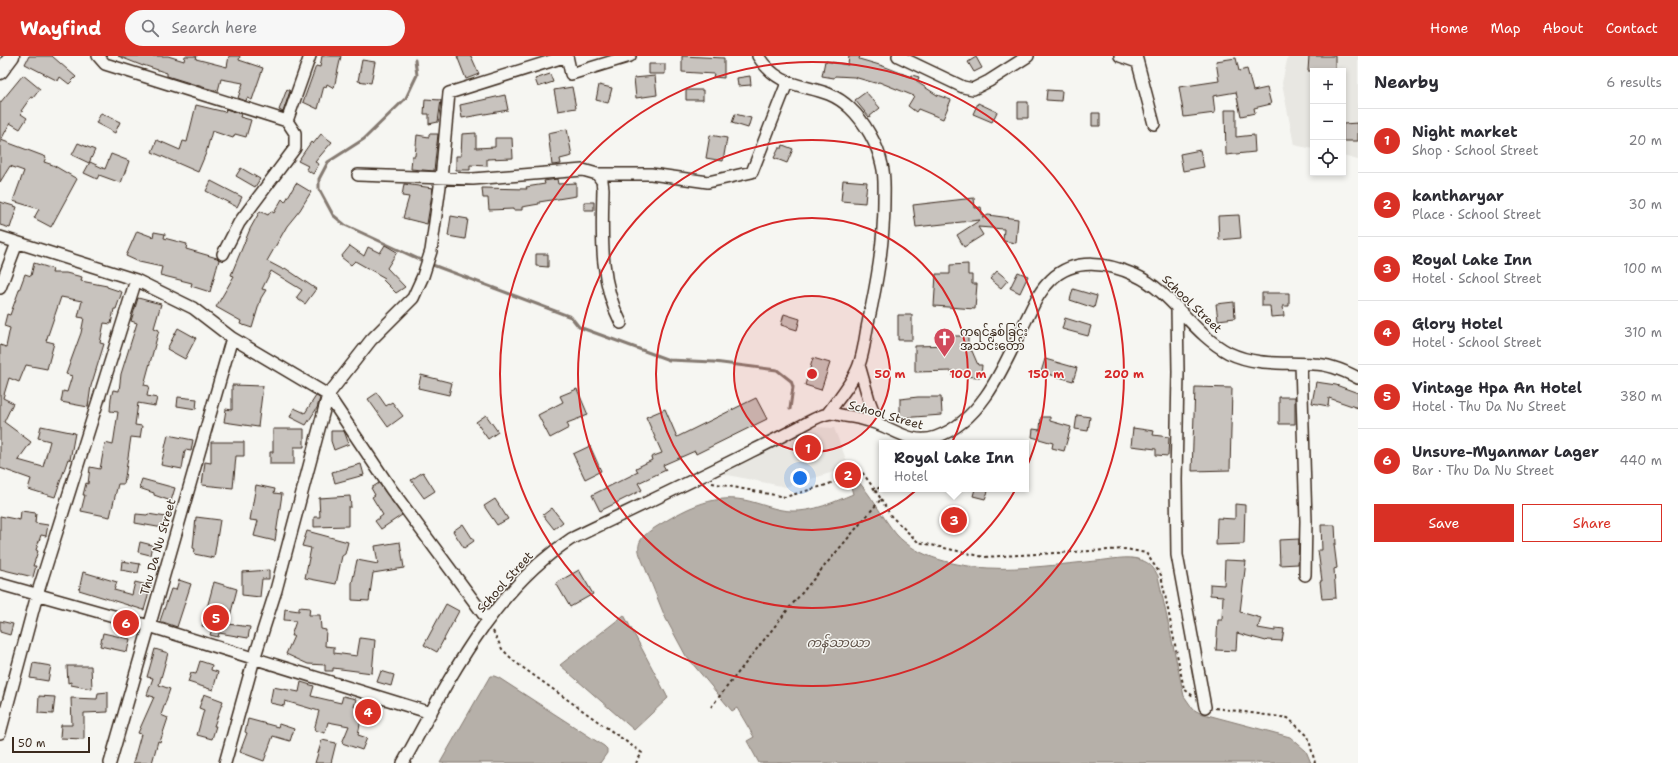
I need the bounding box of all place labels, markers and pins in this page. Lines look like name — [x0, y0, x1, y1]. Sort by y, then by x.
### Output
place label: ကရင်နှစ်ခြင်း အသင်းတော် — [960, 323, 1028, 354]
church icon: ကရင်နှစ်ခြင်း အသင်းတော် — [931, 326, 957, 359]
centre of rings — [805, 367, 819, 381]
pin: 1 — [795, 433, 821, 463]
pin: 2 — [835, 460, 861, 490]
pin: 3 — [941, 505, 967, 535]
pin: 5 — [203, 603, 229, 633]
pin: 6 — [113, 608, 139, 638]
pin: 4 — [355, 697, 381, 727]

